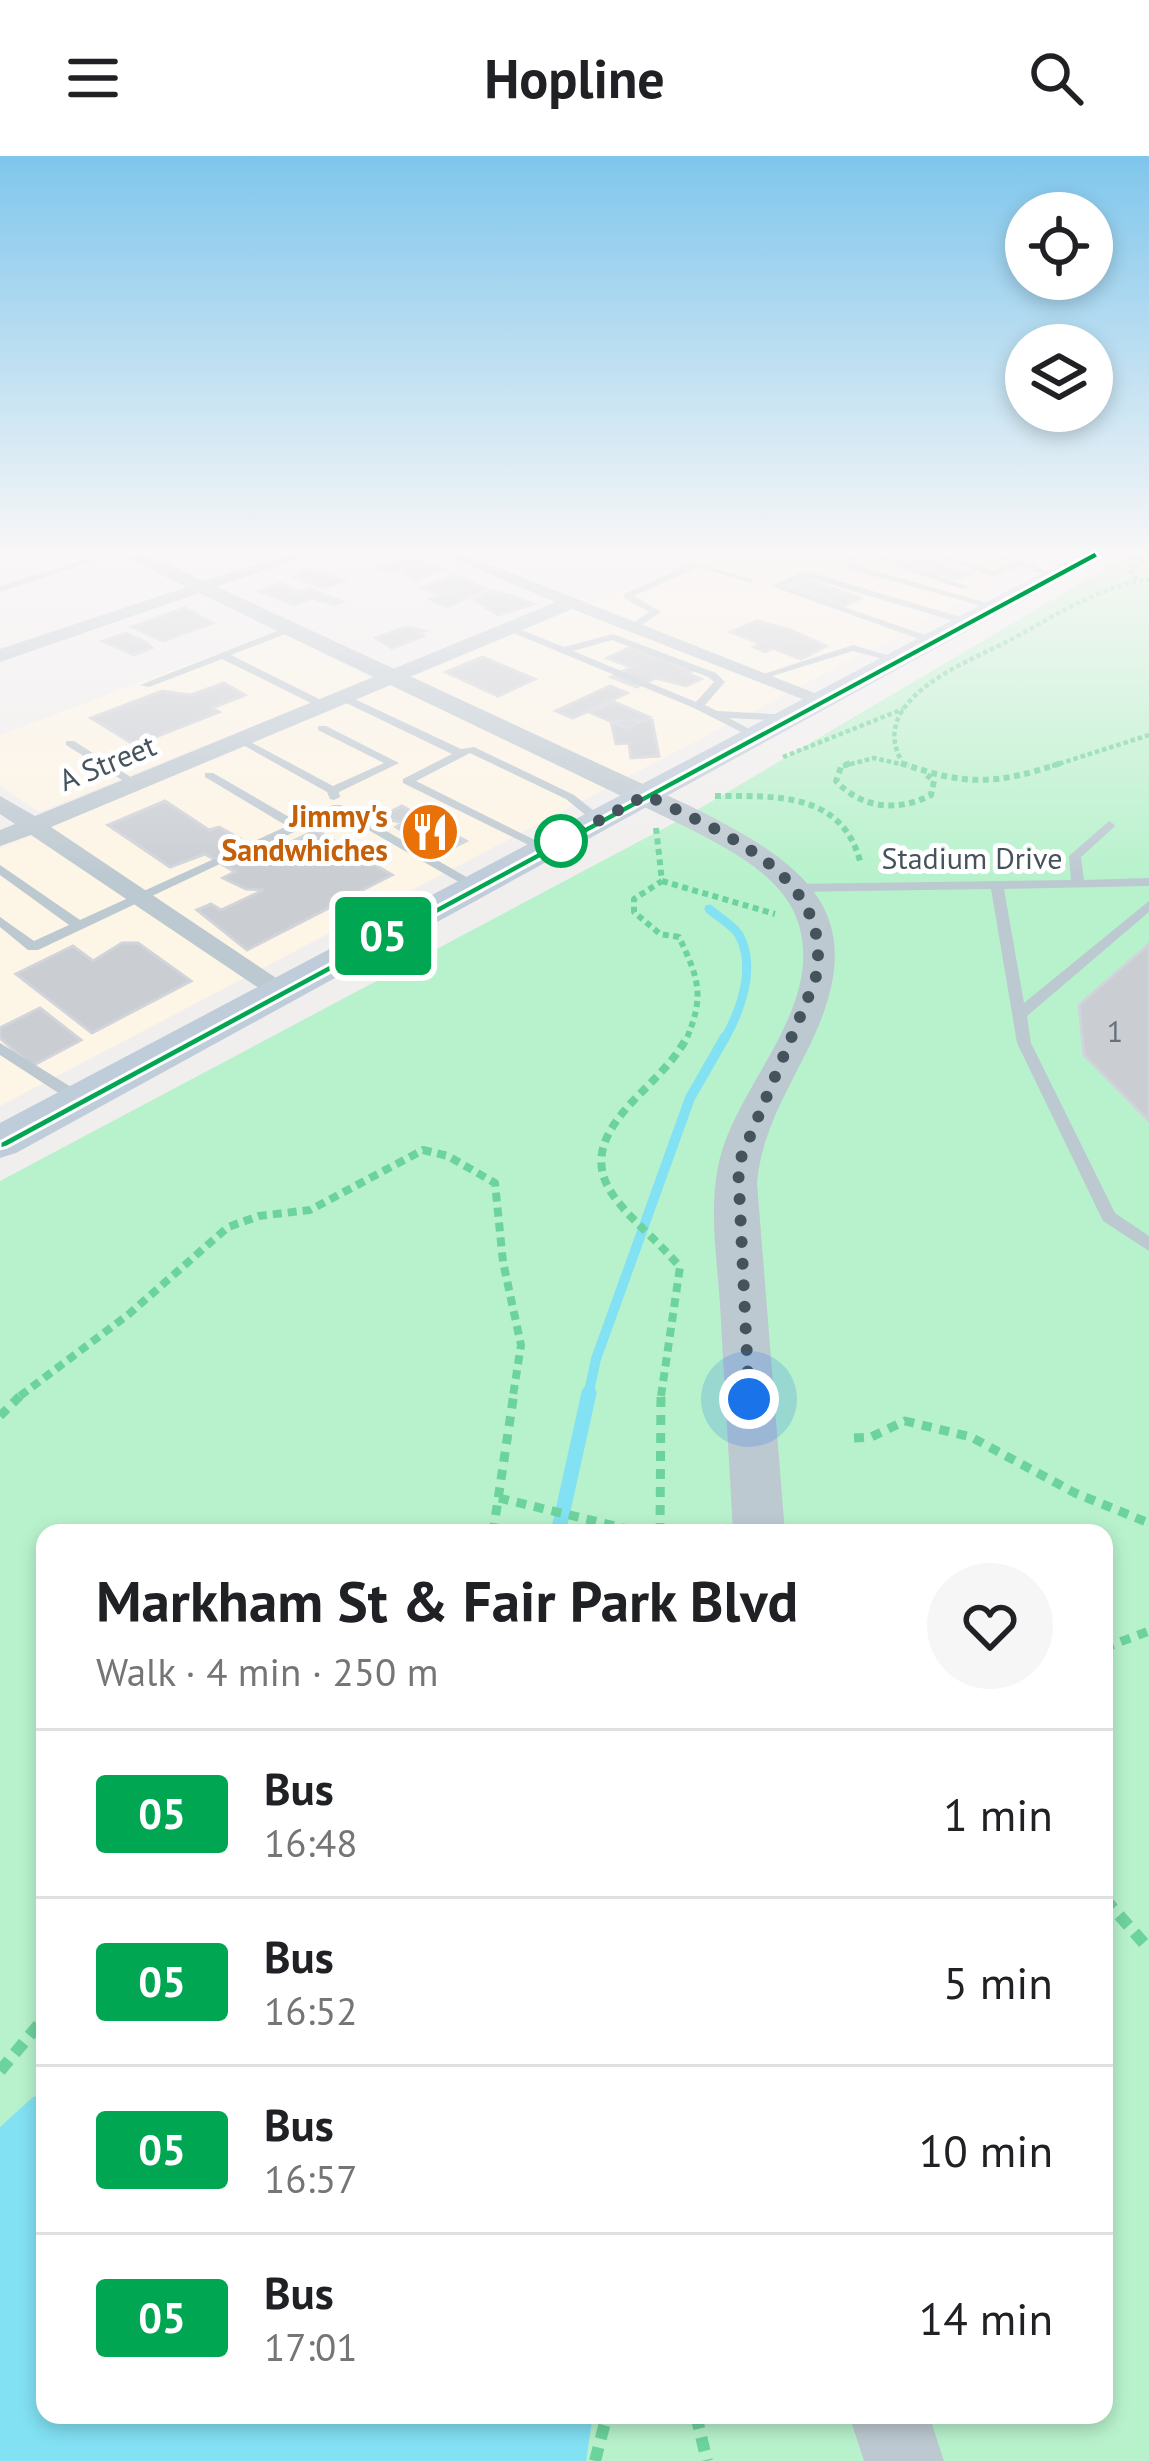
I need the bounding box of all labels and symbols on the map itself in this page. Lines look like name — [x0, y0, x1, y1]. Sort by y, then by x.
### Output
street label: A Street — [53, 725, 161, 799]
place label: Jimmy's Sandwhiches — [221, 796, 388, 869]
restaurant icon: Jimmy's Sandwhiches — [399, 801, 461, 863]
unlabelled marker — [536, 816, 586, 866]
street label: Stadium Drive — [882, 838, 1062, 877]
line badge: 05 — [329, 897, 437, 975]
house number: 1 — [1107, 1011, 1123, 1050]
your location — [719, 1369, 779, 1429]

